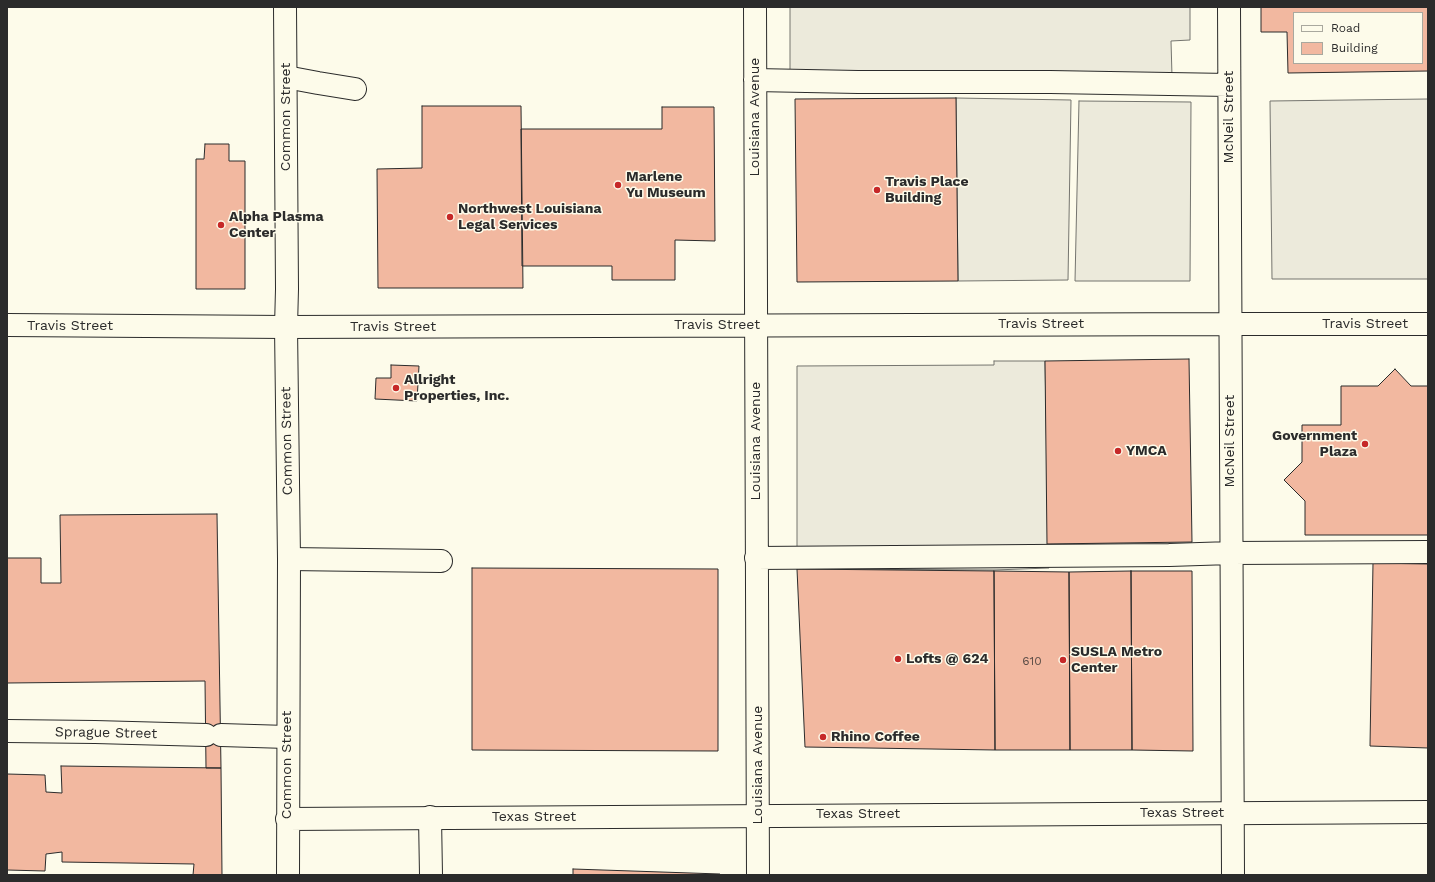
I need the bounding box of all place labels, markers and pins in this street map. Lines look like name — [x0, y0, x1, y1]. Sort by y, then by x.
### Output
place label: Marlene Yu Museum — [626, 169, 706, 202]
place label: Travis Place Building — [885, 174, 969, 206]
marker: Marlene Yu Museum — [613, 180, 623, 190]
marker: Travis Place Building — [872, 185, 882, 195]
place label: Northwest Louisiana Legal Services — [458, 201, 601, 234]
place label: Alpha Plasma Center — [229, 209, 324, 242]
marker: Northwest Louisiana Legal Services — [445, 212, 455, 222]
marker: Alpha Plasma Center — [216, 220, 226, 230]
place label: Allright Properties, Inc. — [404, 372, 509, 404]
marker: Allright Properties, Inc. — [391, 383, 401, 393]
place label: Government Plaza — [1272, 428, 1357, 460]
marker: Government Plaza — [1360, 439, 1370, 449]
place label: YMCA — [1126, 443, 1167, 459]
marker: YMCA — [1113, 446, 1123, 456]
place label: SUSLA Metro Center — [1071, 644, 1162, 676]
place label: Lofts @ 624 — [906, 651, 988, 667]
marker: Lofts @ 624 — [893, 654, 903, 664]
marker: SUSLA Metro Center — [1058, 655, 1068, 665]
place label: Rhino Coffee — [831, 729, 920, 745]
marker: Rhino Coffee — [818, 732, 828, 742]

